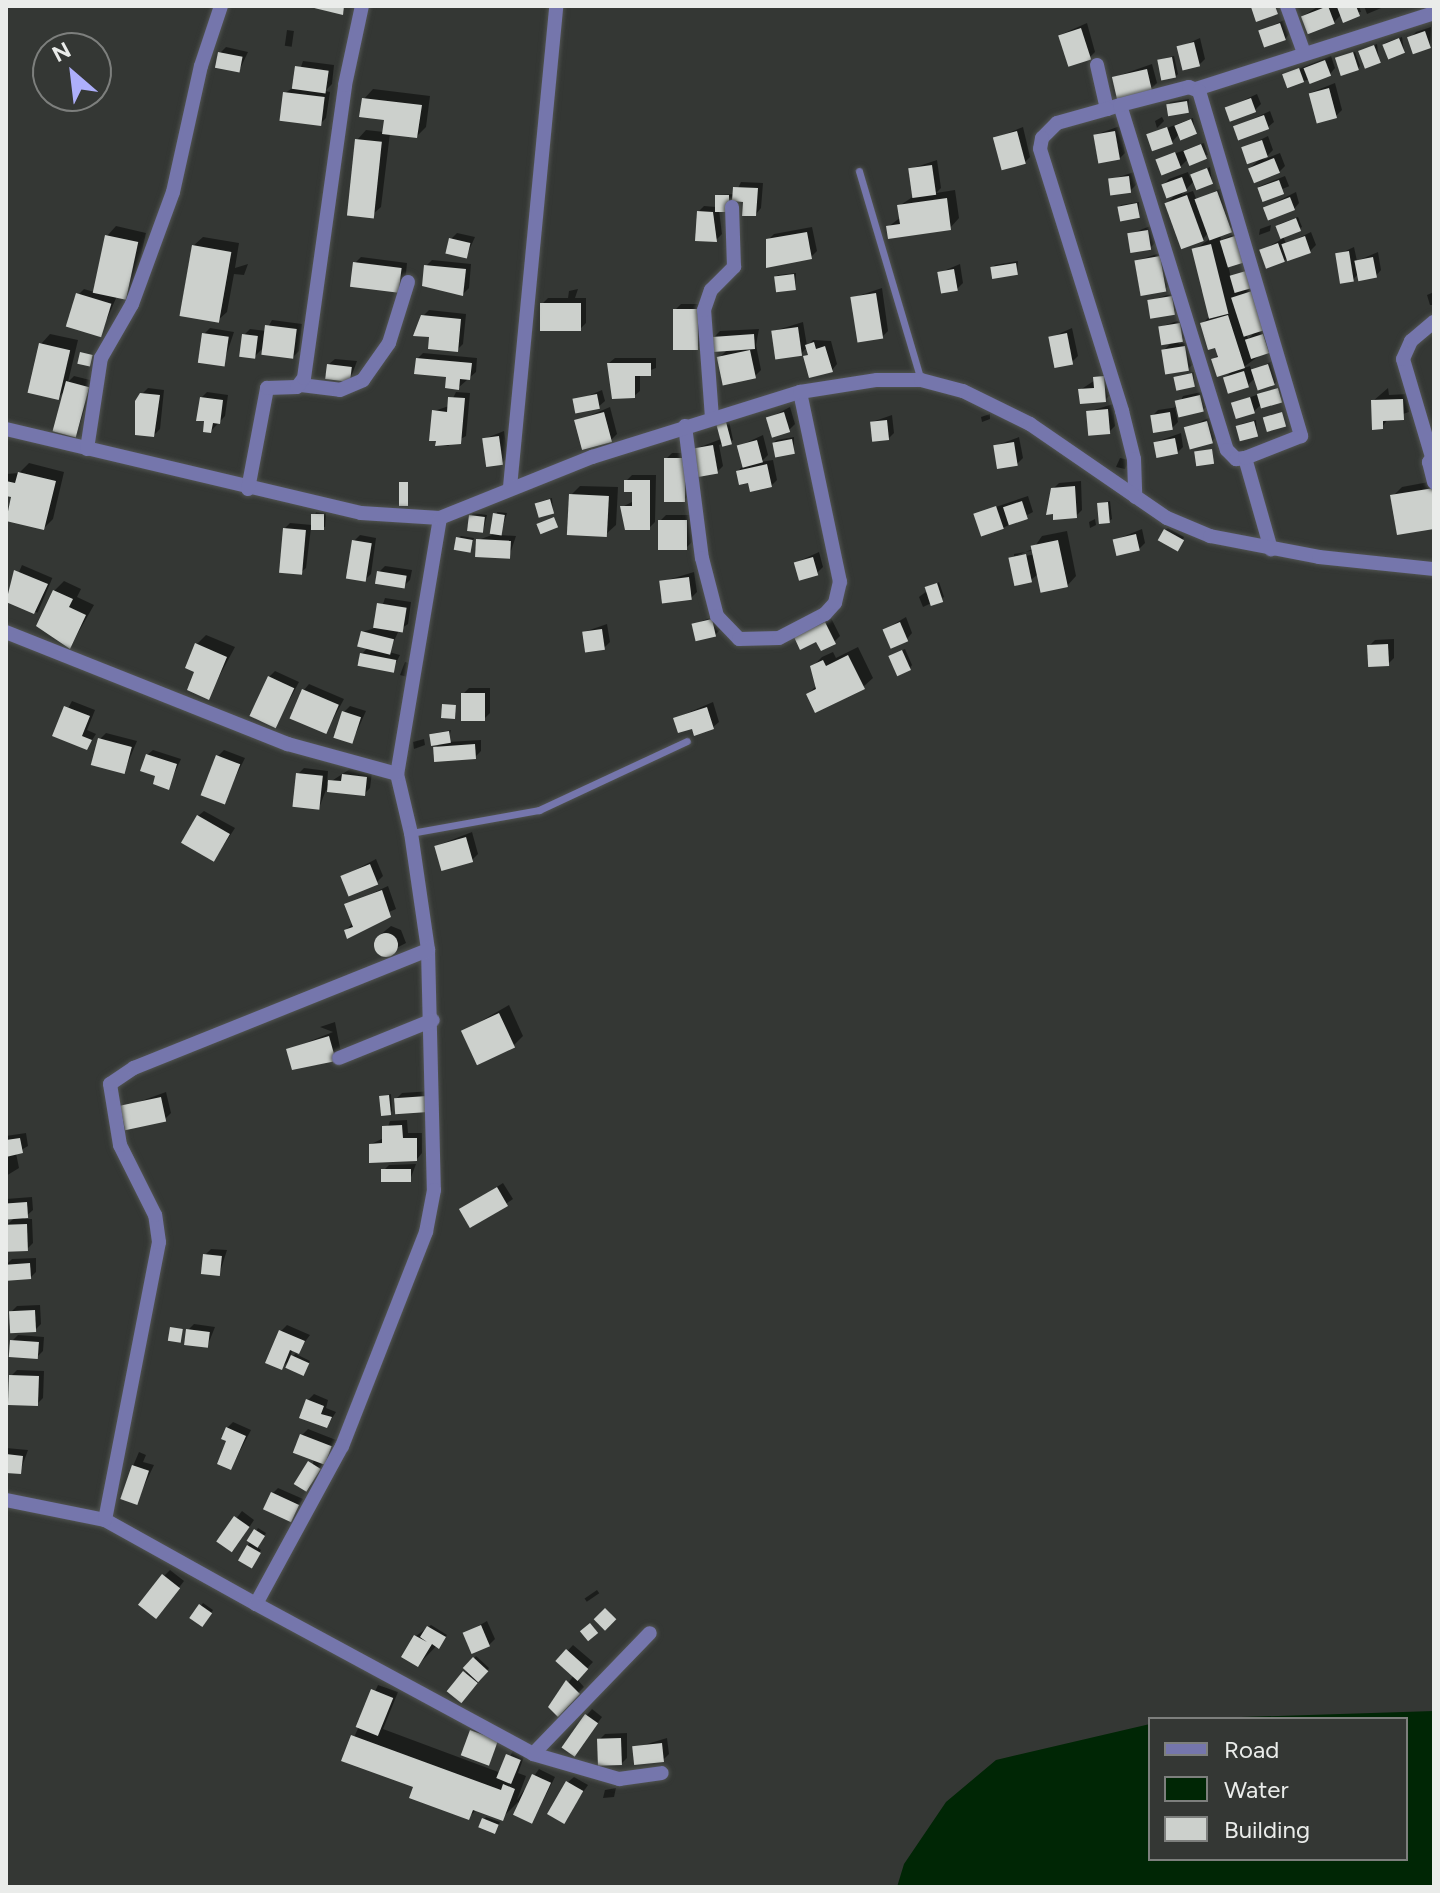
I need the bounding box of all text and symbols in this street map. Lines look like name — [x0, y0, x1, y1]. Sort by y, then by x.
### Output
north arrow — [32, 32, 112, 112]
text: N — [48, 36, 75, 68]
legend — [1148, 1717, 1408, 1861]
text: Road — [1224, 1735, 1279, 1764]
text: Water — [1224, 1775, 1289, 1804]
text: Building — [1224, 1815, 1310, 1844]

